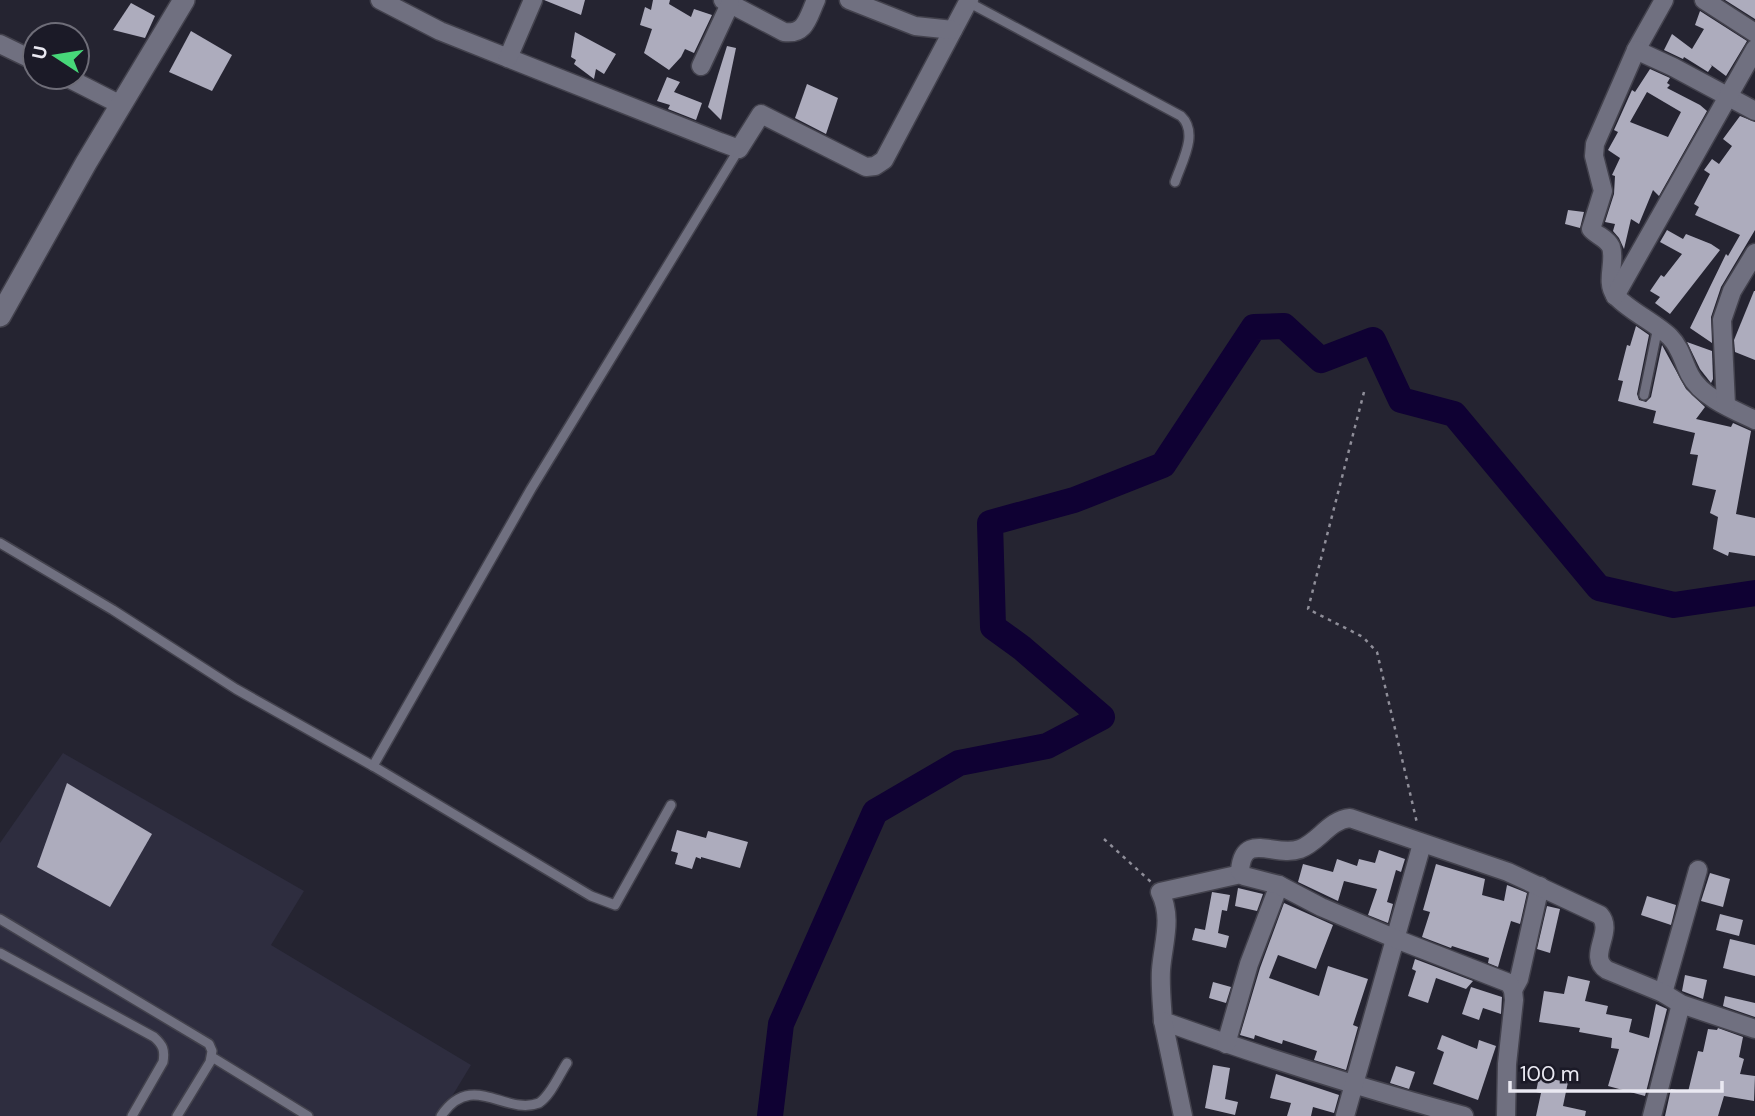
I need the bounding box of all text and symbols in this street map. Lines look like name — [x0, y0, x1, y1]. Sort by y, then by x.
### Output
north arrow — [21, 21, 91, 91]
text: U — [26, 44, 53, 62]
scale bar — [1510, 1050, 1722, 1094]
text: 100 m — [1520, 1060, 1580, 1088]

